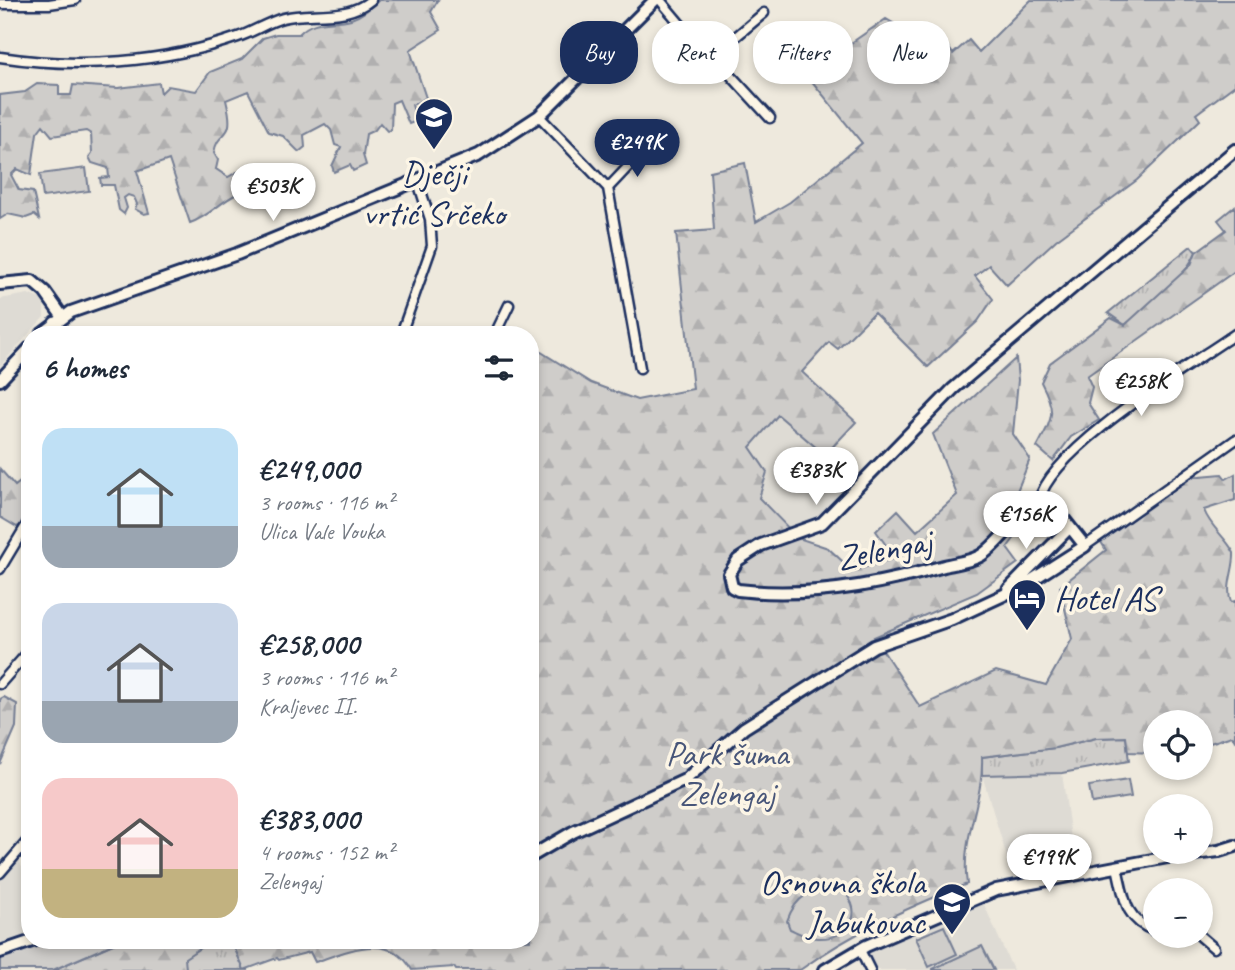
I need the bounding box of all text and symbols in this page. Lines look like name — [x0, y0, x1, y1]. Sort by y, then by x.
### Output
chip: Buy — [560, 21, 638, 84]
chip: Rent — [652, 21, 739, 84]
chip: Filters — [753, 21, 853, 84]
chip: New — [867, 21, 950, 84]
school or university icon: Dječji vrtić Srčeko — [413, 96, 455, 151]
pin: €249K — [588, 120, 686, 179]
text: €249K — [611, 127, 663, 156]
place label: Dječji vrtić Srčeko — [363, 151, 508, 236]
pin: €503K — [224, 164, 322, 223]
text: €503K — [247, 171, 299, 200]
text: 6 homes — [42, 349, 127, 387]
icon: filters — [480, 349, 518, 387]
pin: €258K — [1092, 358, 1190, 418]
text: €258K — [1115, 366, 1167, 395]
pin: €383K — [767, 448, 865, 507]
text: €249,000 — [259, 450, 359, 488]
text: €383K — [789, 455, 843, 484]
icon: home — [98, 456, 182, 540]
text: 3 rooms · 116 m² — [259, 488, 394, 517]
pin: €156K — [977, 491, 1075, 551]
text: €156K — [999, 499, 1053, 528]
text: Ulica Vale Vouka — [259, 517, 384, 546]
street label: Zelengaj — [833, 518, 939, 581]
place label: Hotel AS — [1054, 576, 1164, 621]
hotel icon: Hotel AS — [1006, 577, 1048, 632]
text: €258,000 — [259, 625, 359, 663]
icon: home — [98, 631, 182, 715]
text: 3 rooms · 116 m² — [259, 663, 394, 692]
text: Kraljevec II. — [259, 692, 357, 721]
map controls — [1143, 710, 1213, 948]
button: locate — [1143, 710, 1213, 780]
park label: Park šuma Zelengaj — [666, 731, 790, 816]
button: + — [1143, 794, 1213, 864]
text: €383,000 — [259, 800, 359, 838]
icon: home — [98, 806, 182, 890]
pin: €199K — [1000, 834, 1098, 894]
text: 4 rooms · 152 m² — [259, 838, 394, 867]
text: €199K — [1023, 842, 1075, 871]
place label: Osnovna škola Jabukovac — [760, 860, 927, 945]
text: Zelengaj — [259, 867, 322, 896]
button: − — [1143, 878, 1213, 948]
school or university icon: Osnovna škola Jabukovac — [931, 881, 973, 936]

